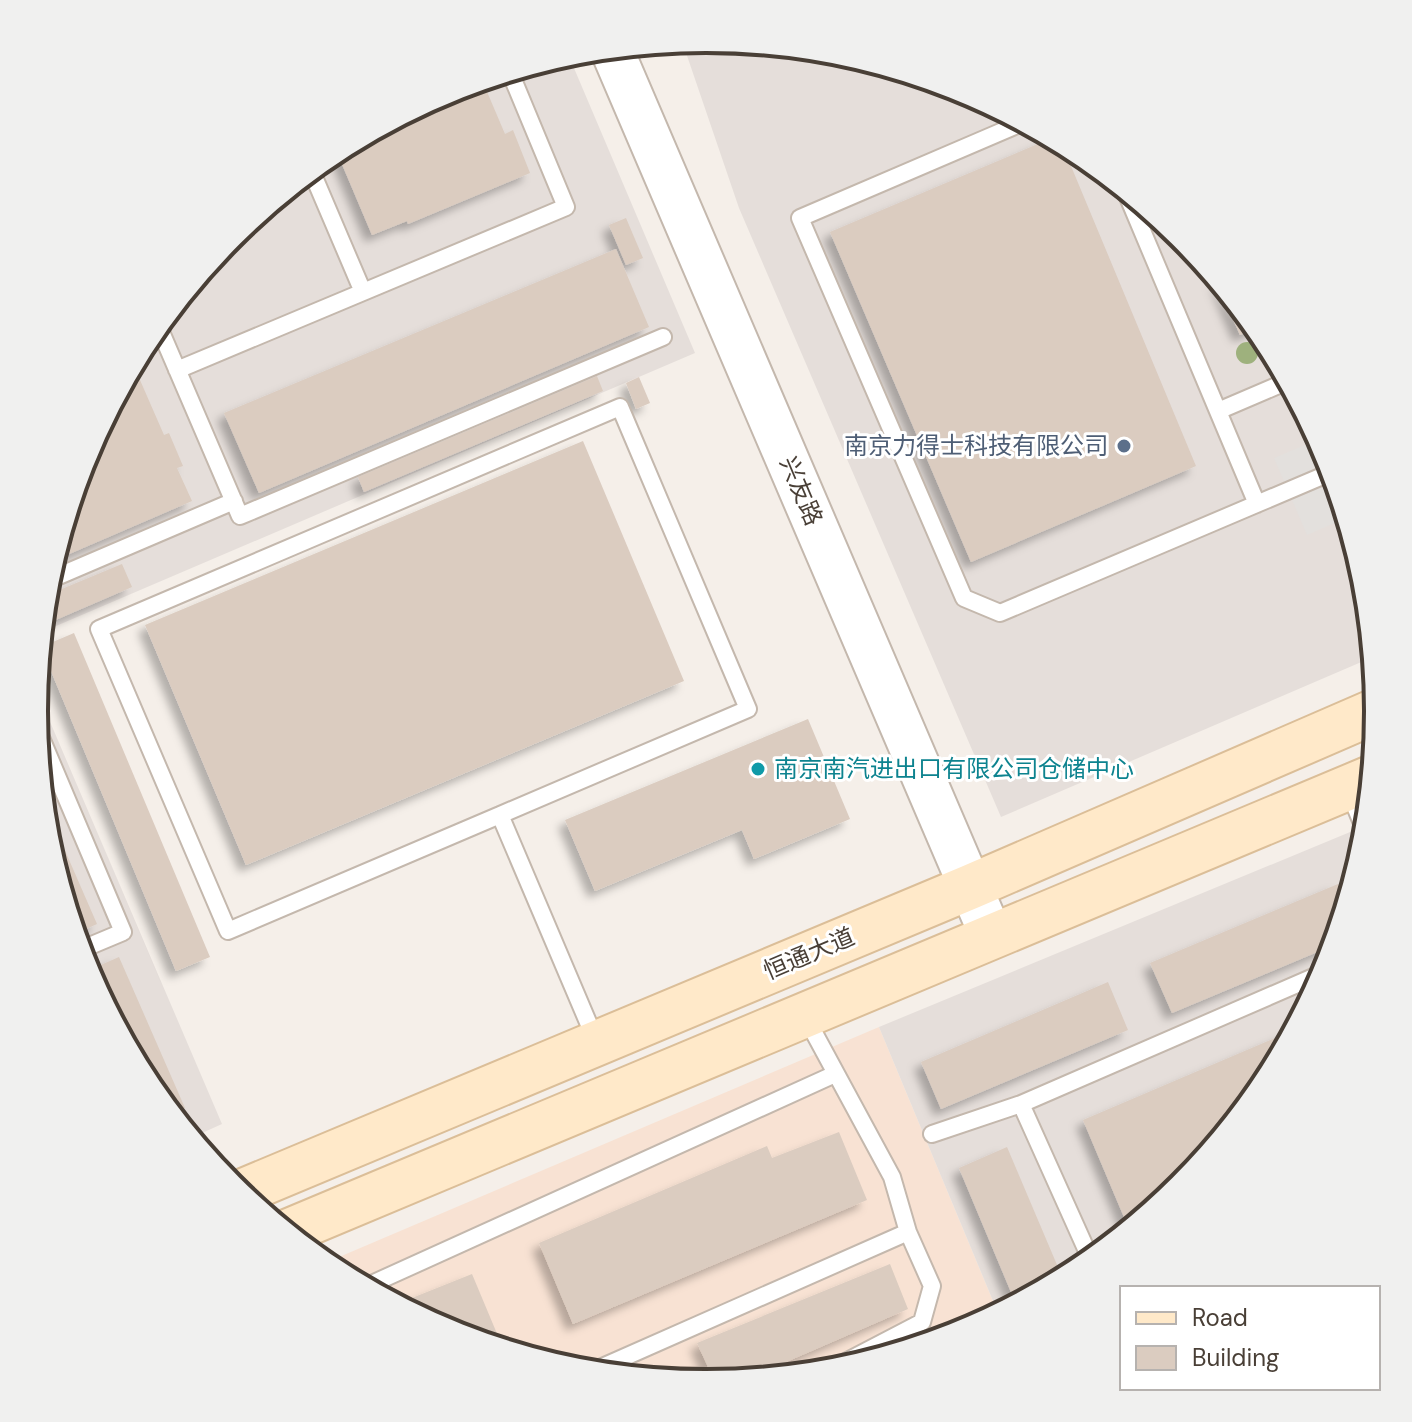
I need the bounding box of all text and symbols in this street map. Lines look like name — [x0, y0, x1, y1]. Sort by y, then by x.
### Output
place label: 南京力得士科技有限公司 — [844, 430, 1108, 461]
marker: 南京力得士科技有限公司 — [1115, 437, 1133, 455]
street label: 兴友路 — [773, 452, 830, 530]
place label: 南京南汽进出口有限公司仓储中心 — [774, 753, 1134, 784]
marker: 南京南汽进出口有限公司仓储中心 — [749, 760, 767, 778]
street label: 恒通大道 — [759, 921, 859, 987]
legend — [1120, 1286, 1380, 1390]
text: Road — [1192, 1302, 1248, 1333]
text: Building — [1192, 1342, 1279, 1373]

